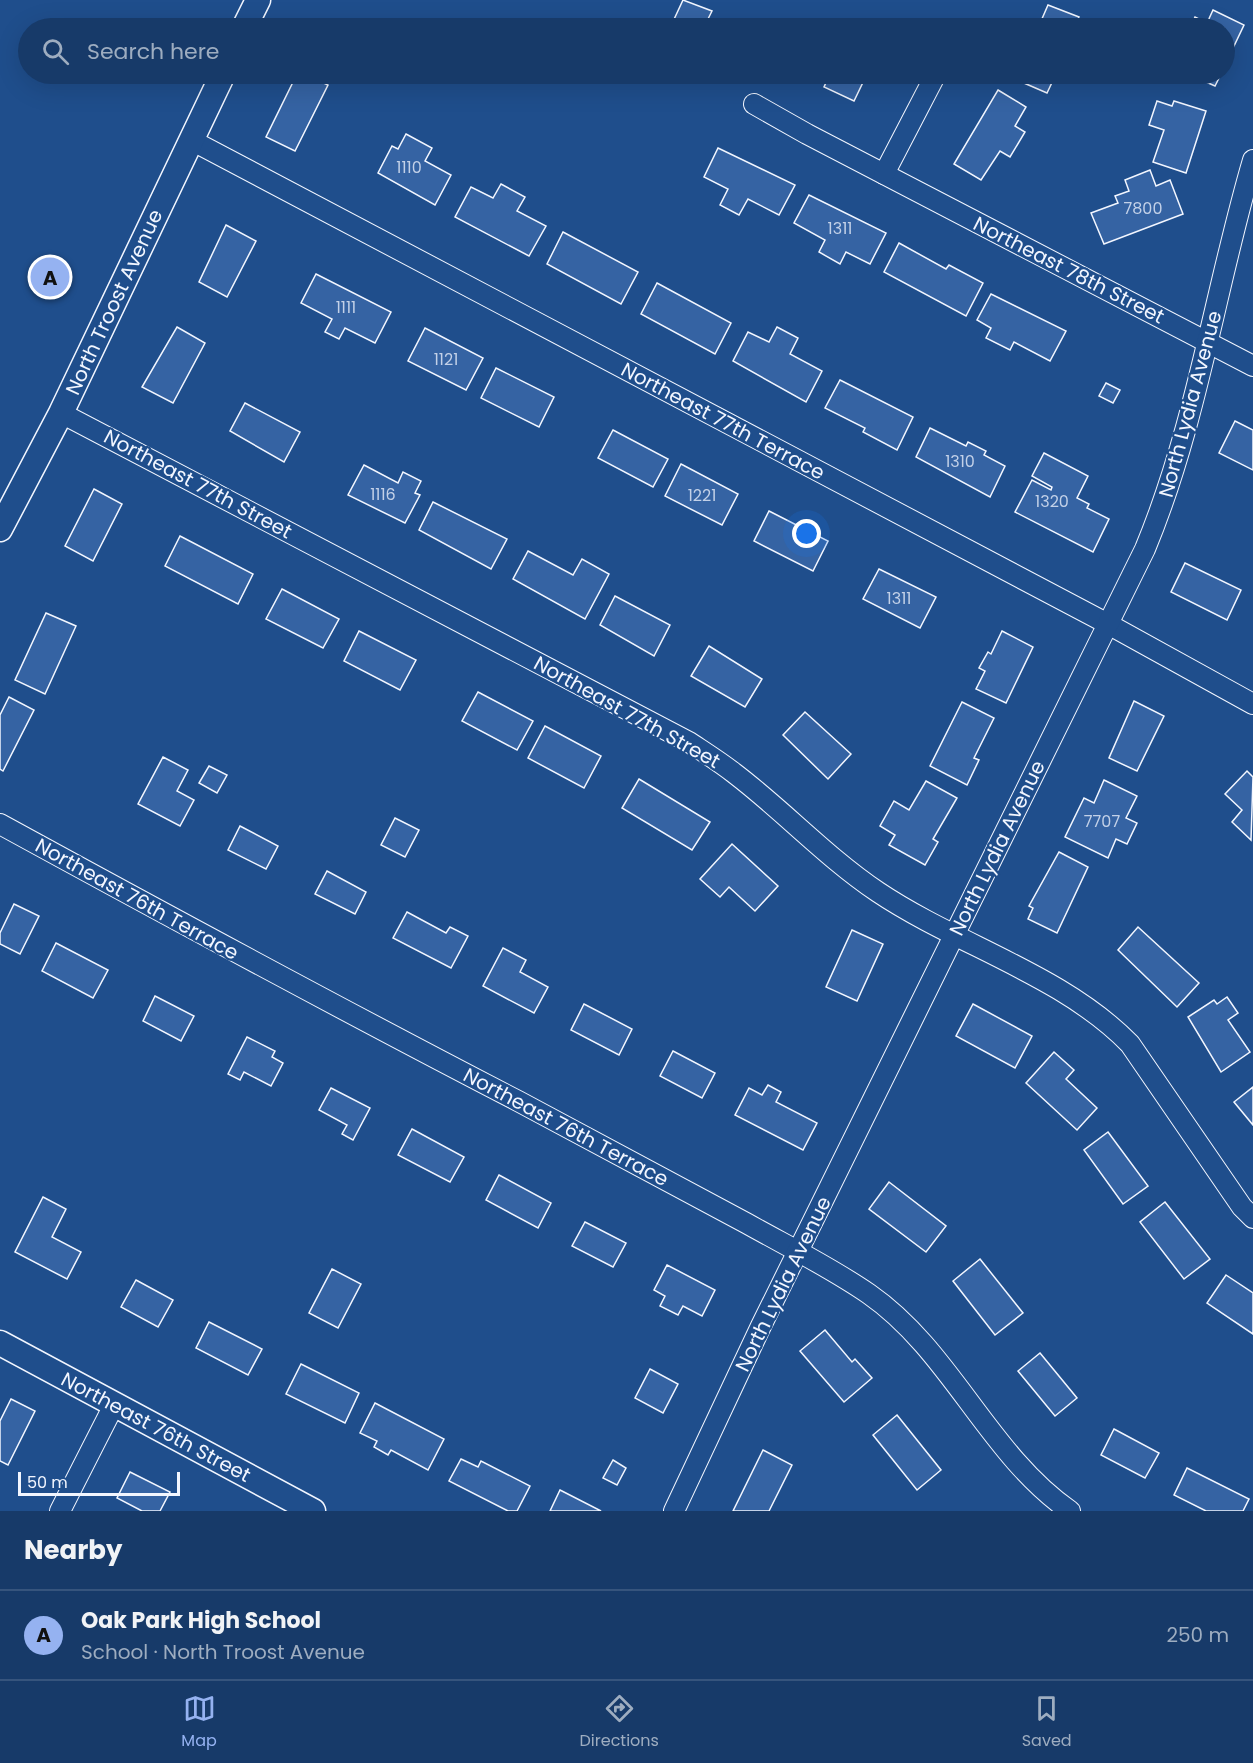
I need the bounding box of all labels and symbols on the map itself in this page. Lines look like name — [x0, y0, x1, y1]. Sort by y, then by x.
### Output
house number: 1110 — [396, 156, 422, 179]
house number: 7800 — [1124, 197, 1162, 220]
street label: North Troost Avenue — [59, 205, 169, 399]
street label: Northeast 78th Street — [969, 210, 1169, 330]
house number: 1311 — [828, 217, 852, 240]
pin: A — [31, 254, 70, 300]
house number: 1111 — [336, 296, 356, 319]
street label: North Lydia Avenue — [1152, 308, 1228, 500]
house number: 1121 — [434, 348, 458, 371]
street label: Northeast 77th Terrace — [616, 355, 830, 487]
street label: Northeast 77th Street — [99, 423, 297, 545]
house number: 1310 — [945, 450, 975, 473]
house number: 1116 — [370, 483, 396, 506]
house number: 1221 — [688, 484, 716, 507]
house number: 1320 — [1035, 490, 1069, 513]
your location — [792, 519, 821, 548]
house number: 1311 — [887, 587, 911, 610]
street label: Northeast 77th Street — [529, 649, 725, 775]
street label: North Lydia Avenue — [942, 756, 1052, 940]
house number: 7707 — [1084, 810, 1120, 833]
street label: Northeast 76th Terrace — [30, 831, 244, 967]
street label: Northeast 76th Terrace — [458, 1061, 674, 1193]
street label: North Lydia Avenue — [728, 1192, 838, 1376]
street label: Northeast 76th Street — [56, 1365, 256, 1489]
scale bar — [18, 1469, 180, 1496]

